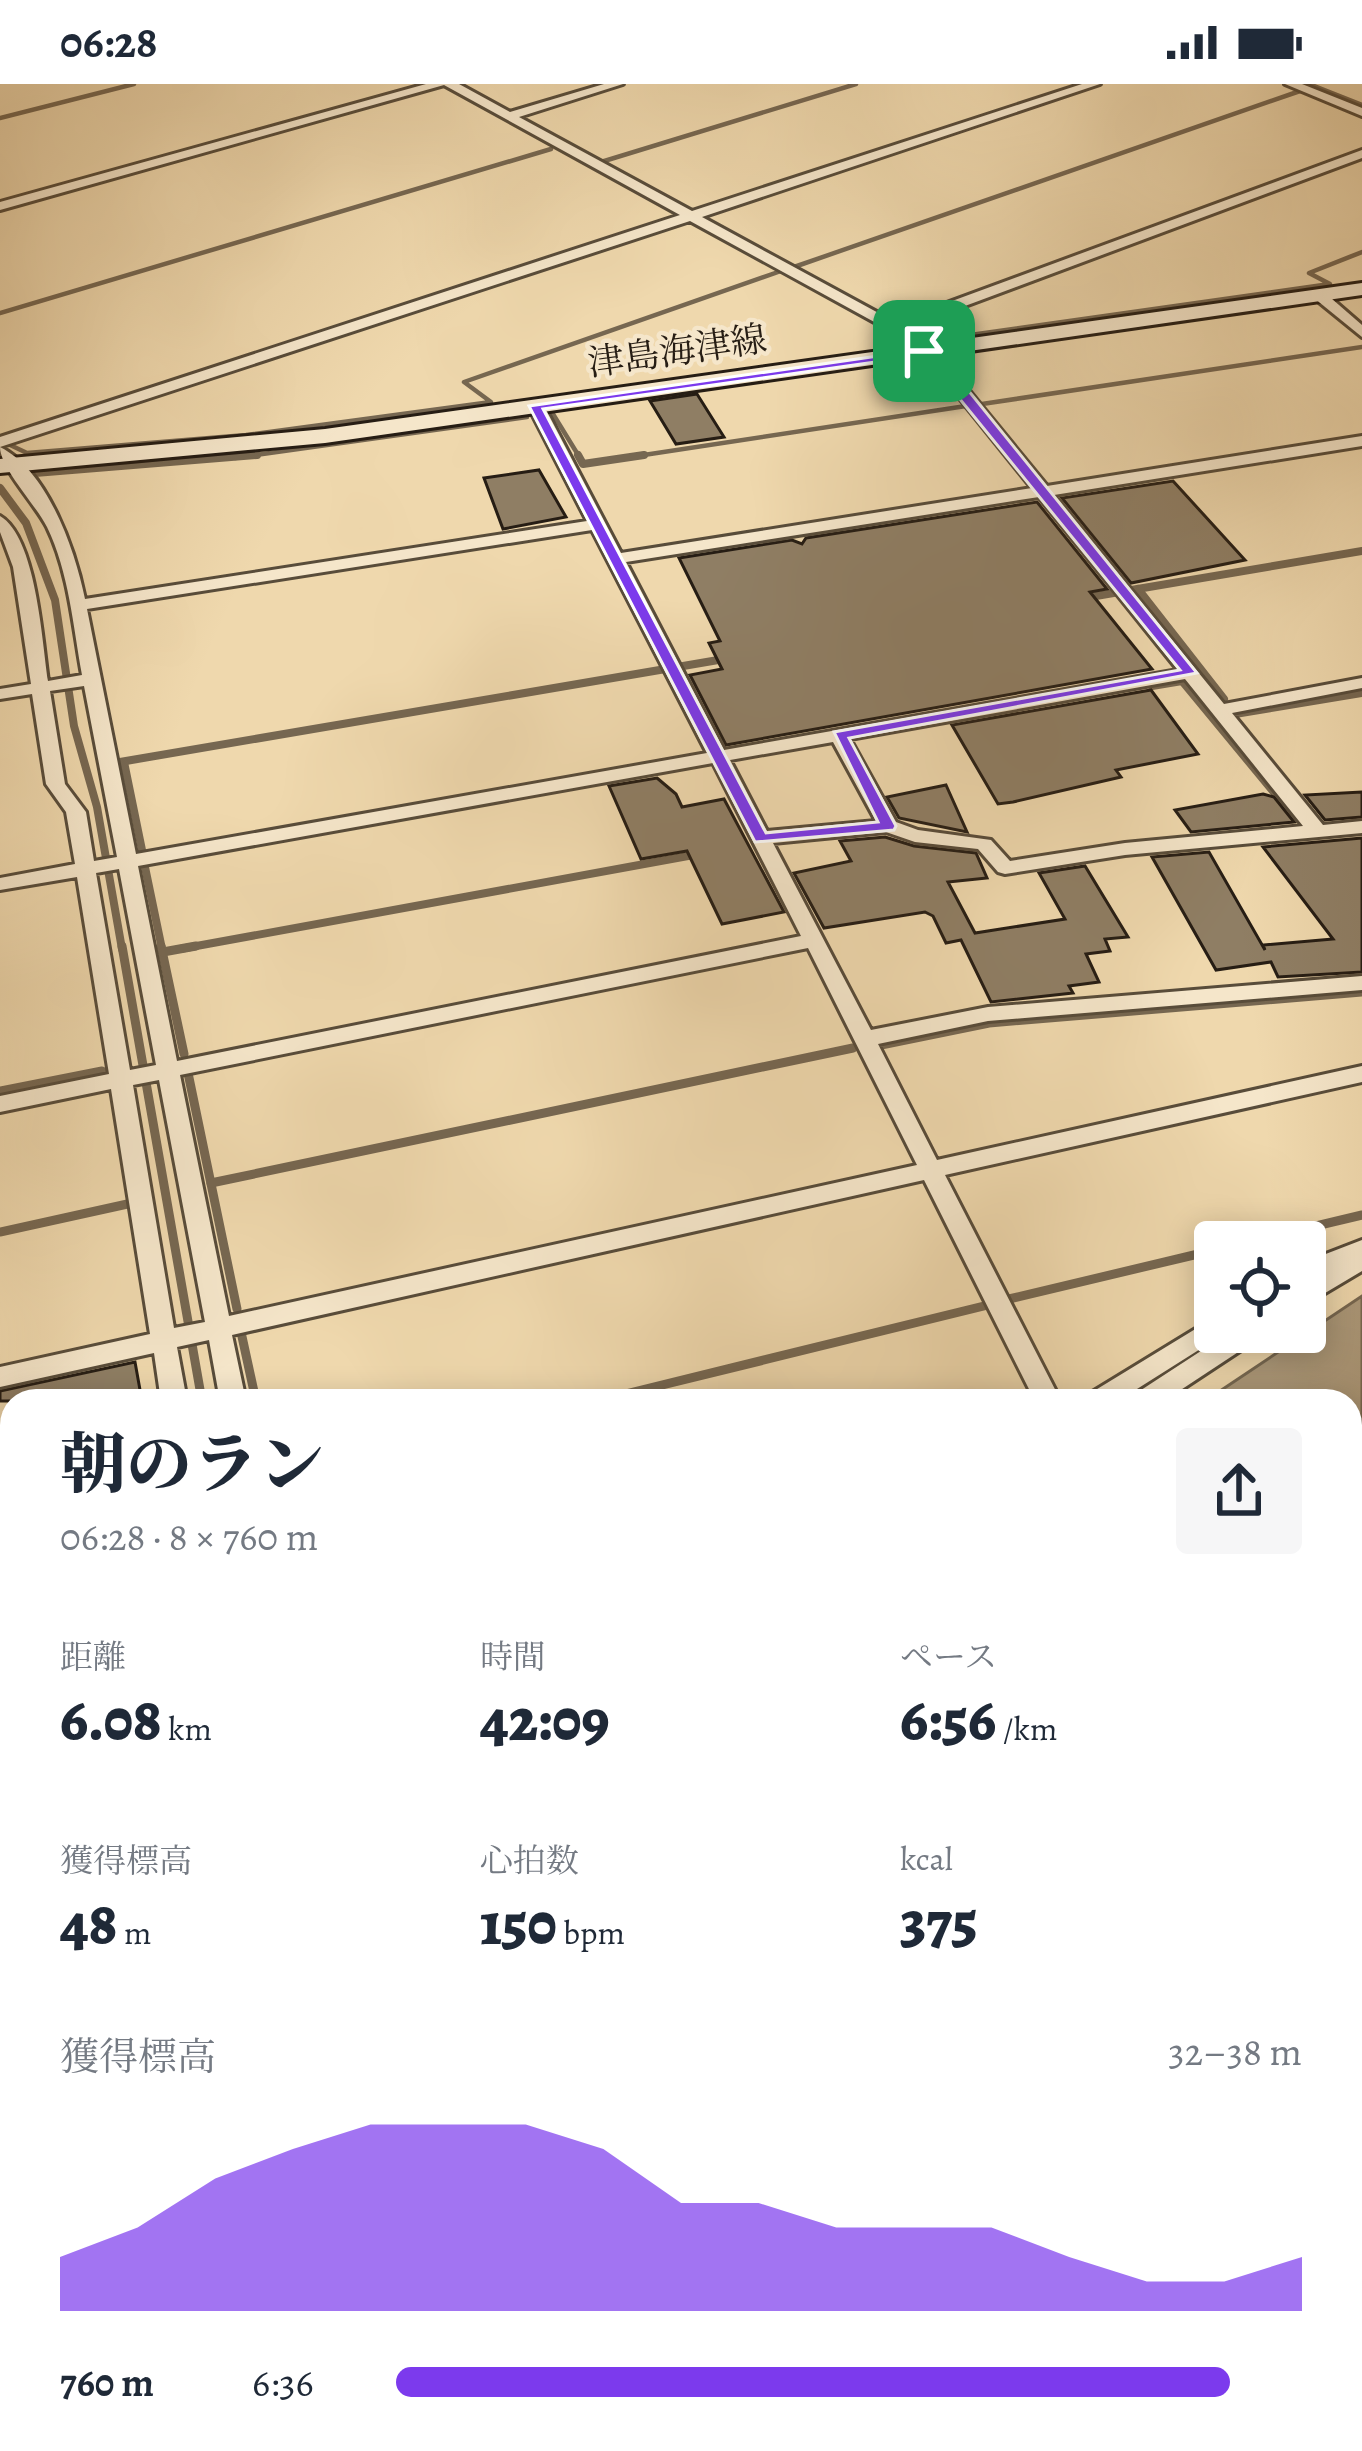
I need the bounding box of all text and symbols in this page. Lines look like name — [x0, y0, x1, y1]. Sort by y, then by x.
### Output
text: 06:28 — [60, 11, 158, 73]
pin — [873, 300, 975, 402]
street label: 津島海津線 — [585, 314, 770, 387]
icon: arrive — [891, 318, 957, 384]
map controls — [1194, 1221, 1326, 1353]
button: locate — [1194, 1221, 1326, 1353]
text: 朝のラン — [60, 1420, 324, 1510]
button: share — [1176, 1428, 1302, 1554]
text: 06:28 · 8 × 760 m — [60, 1510, 318, 1563]
text: 距離 — [60, 1634, 126, 1679]
text: 時間 — [480, 1634, 546, 1679]
text: ペース — [900, 1634, 997, 1679]
text: 6.08 — [60, 1679, 162, 1761]
text: 42:09 — [480, 1679, 610, 1761]
text: 6:56 — [900, 1679, 996, 1761]
text: km — [162, 1706, 212, 1751]
text: /km — [996, 1706, 1057, 1751]
text: kcal — [900, 1836, 953, 1881]
text: 獲得標高 — [60, 1838, 192, 1883]
text: 心拍数 — [480, 1838, 579, 1883]
text: 375 — [900, 1881, 978, 1963]
text: 48 — [60, 1883, 117, 1965]
text: 150 — [480, 1883, 557, 1965]
text: m — [117, 1910, 151, 1955]
text: bpm — [557, 1910, 625, 1955]
text: 32–38 m — [1168, 2025, 1302, 2078]
text: 獲得標高 — [60, 2030, 216, 2083]
text: 760 m — [60, 2356, 154, 2409]
text: 6:36 — [252, 2356, 314, 2409]

